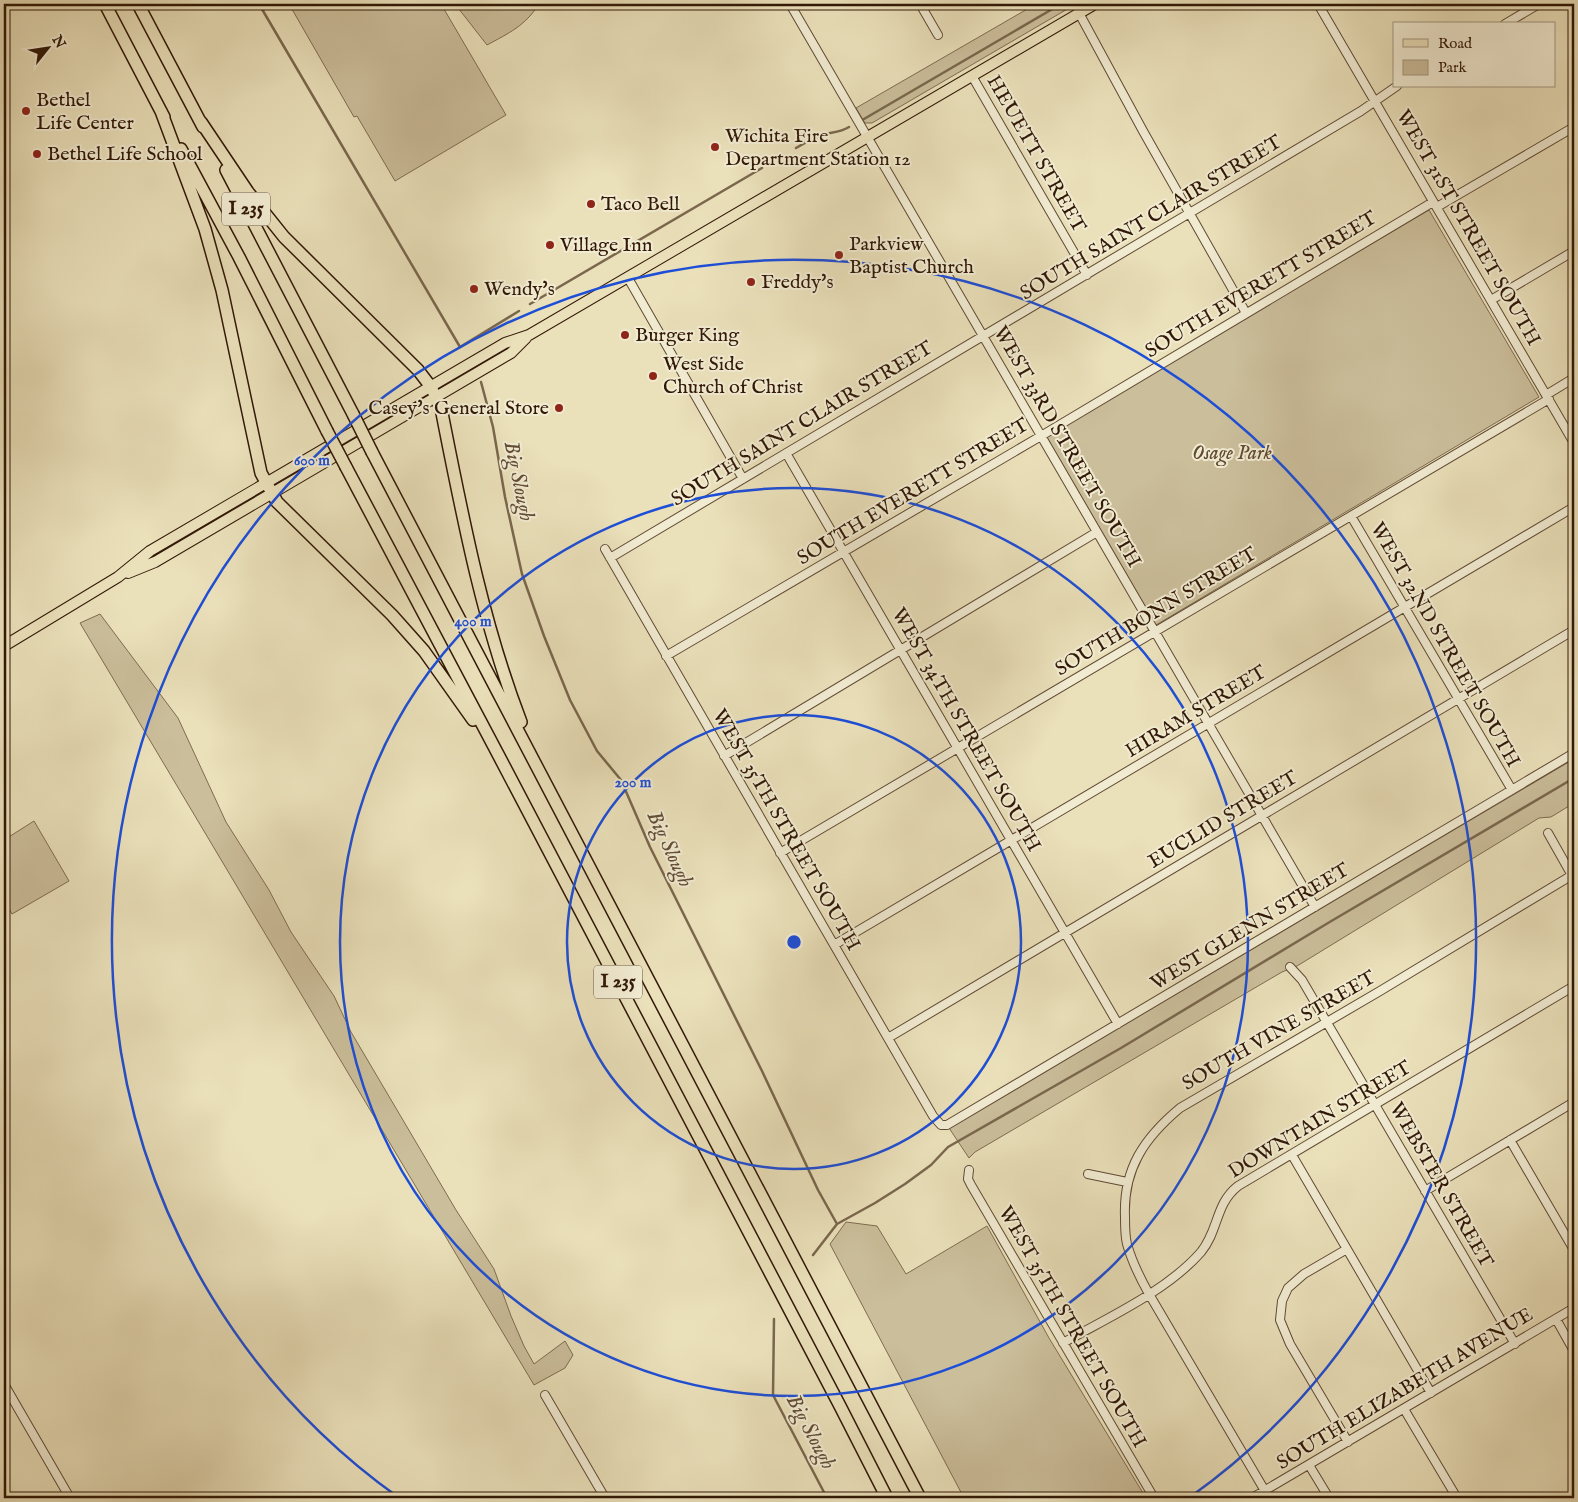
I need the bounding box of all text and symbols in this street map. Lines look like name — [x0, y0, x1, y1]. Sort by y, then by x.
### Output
north arrow — [22, 22, 72, 72]
legend — [1393, 22, 1556, 88]
text: N — [47, 31, 69, 52]
text: Road — [1438, 34, 1473, 53]
text: Park — [1438, 58, 1468, 77]
street label: HEUETT STREET — [981, 71, 1091, 238]
place label: Bethel Life Center — [36, 88, 134, 136]
marker: Bethel Life Center — [20, 105, 32, 117]
street label: WEST 31ST STREET SOUTH — [1390, 106, 1546, 350]
place label: Wichita Fire Department Station 12 — [725, 124, 911, 172]
street label: SOUTH SAINT CLAIR STREET — [1016, 130, 1287, 306]
marker: Wichita Fire Department Station 12 — [709, 141, 721, 153]
place label: Bethel Life School — [47, 142, 203, 167]
marker: Bethel Life School — [31, 148, 43, 160]
road number: I 235 — [222, 192, 270, 225]
place label: Taco Bell — [601, 192, 680, 217]
marker: Taco Bell — [585, 198, 597, 210]
street label: SOUTH EVERETT STREET — [1141, 206, 1382, 364]
place label: Parkview Baptist Church — [849, 232, 974, 280]
place label: Village Inn — [559, 233, 653, 258]
marker: Village Inn — [544, 239, 556, 251]
marker: Parkview Baptist Church — [833, 249, 845, 261]
place label: Freddy's — [761, 270, 833, 295]
marker: Freddy's — [745, 276, 757, 288]
place label: Wendy's — [484, 277, 555, 302]
marker: Wendy's — [468, 283, 480, 295]
street label: WEST 33RD STREET SOUTH — [988, 322, 1146, 572]
place label: Burger King — [635, 323, 740, 348]
marker: Burger King — [619, 329, 631, 341]
street label: SOUTH SAINT CLAIR STREET — [667, 336, 938, 512]
place label: West Side Church of Christ — [663, 352, 803, 400]
marker: West Side Church of Christ — [647, 370, 659, 382]
place label: Casey's General Store — [368, 396, 549, 421]
marker: Casey's General Store — [553, 402, 565, 414]
street label: SOUTH EVERETT STREET — [793, 413, 1034, 571]
water label: Big Slough — [496, 438, 540, 524]
park label: Osage Park — [1192, 441, 1272, 467]
text: 600 m — [294, 451, 330, 470]
street label: WEST 32ND STREET SOUTH — [1364, 518, 1526, 772]
street label: SOUTH BONN STREET — [1051, 542, 1262, 682]
street label: WEST 34TH STREET SOUTH — [886, 604, 1046, 856]
text: 400 m — [455, 612, 492, 631]
street label: HIRAM STREET — [1121, 660, 1271, 764]
street label: WEST 35TH STREET SOUTH — [706, 705, 866, 955]
street label: EUCLID STREET — [1144, 765, 1303, 875]
text: 200 m — [615, 773, 652, 792]
water label: Big Slough — [640, 806, 698, 892]
street label: WEST GLENN STREET — [1146, 858, 1354, 996]
centre of rings — [785, 933, 803, 951]
street label: SOUTH VINE STREET — [1178, 965, 1381, 1097]
road number: I 235 — [594, 966, 642, 999]
street label: DOWNTAIN STREET — [1224, 1055, 1416, 1184]
street label: WEBSTER STREET — [1384, 1098, 1499, 1272]
street label: WEST 35TH STREET SOUTH — [992, 1202, 1152, 1452]
street label: SOUTH ELIZABETH AVENUE — [1272, 1302, 1538, 1476]
water label: Big Slough — [779, 1390, 841, 1474]

